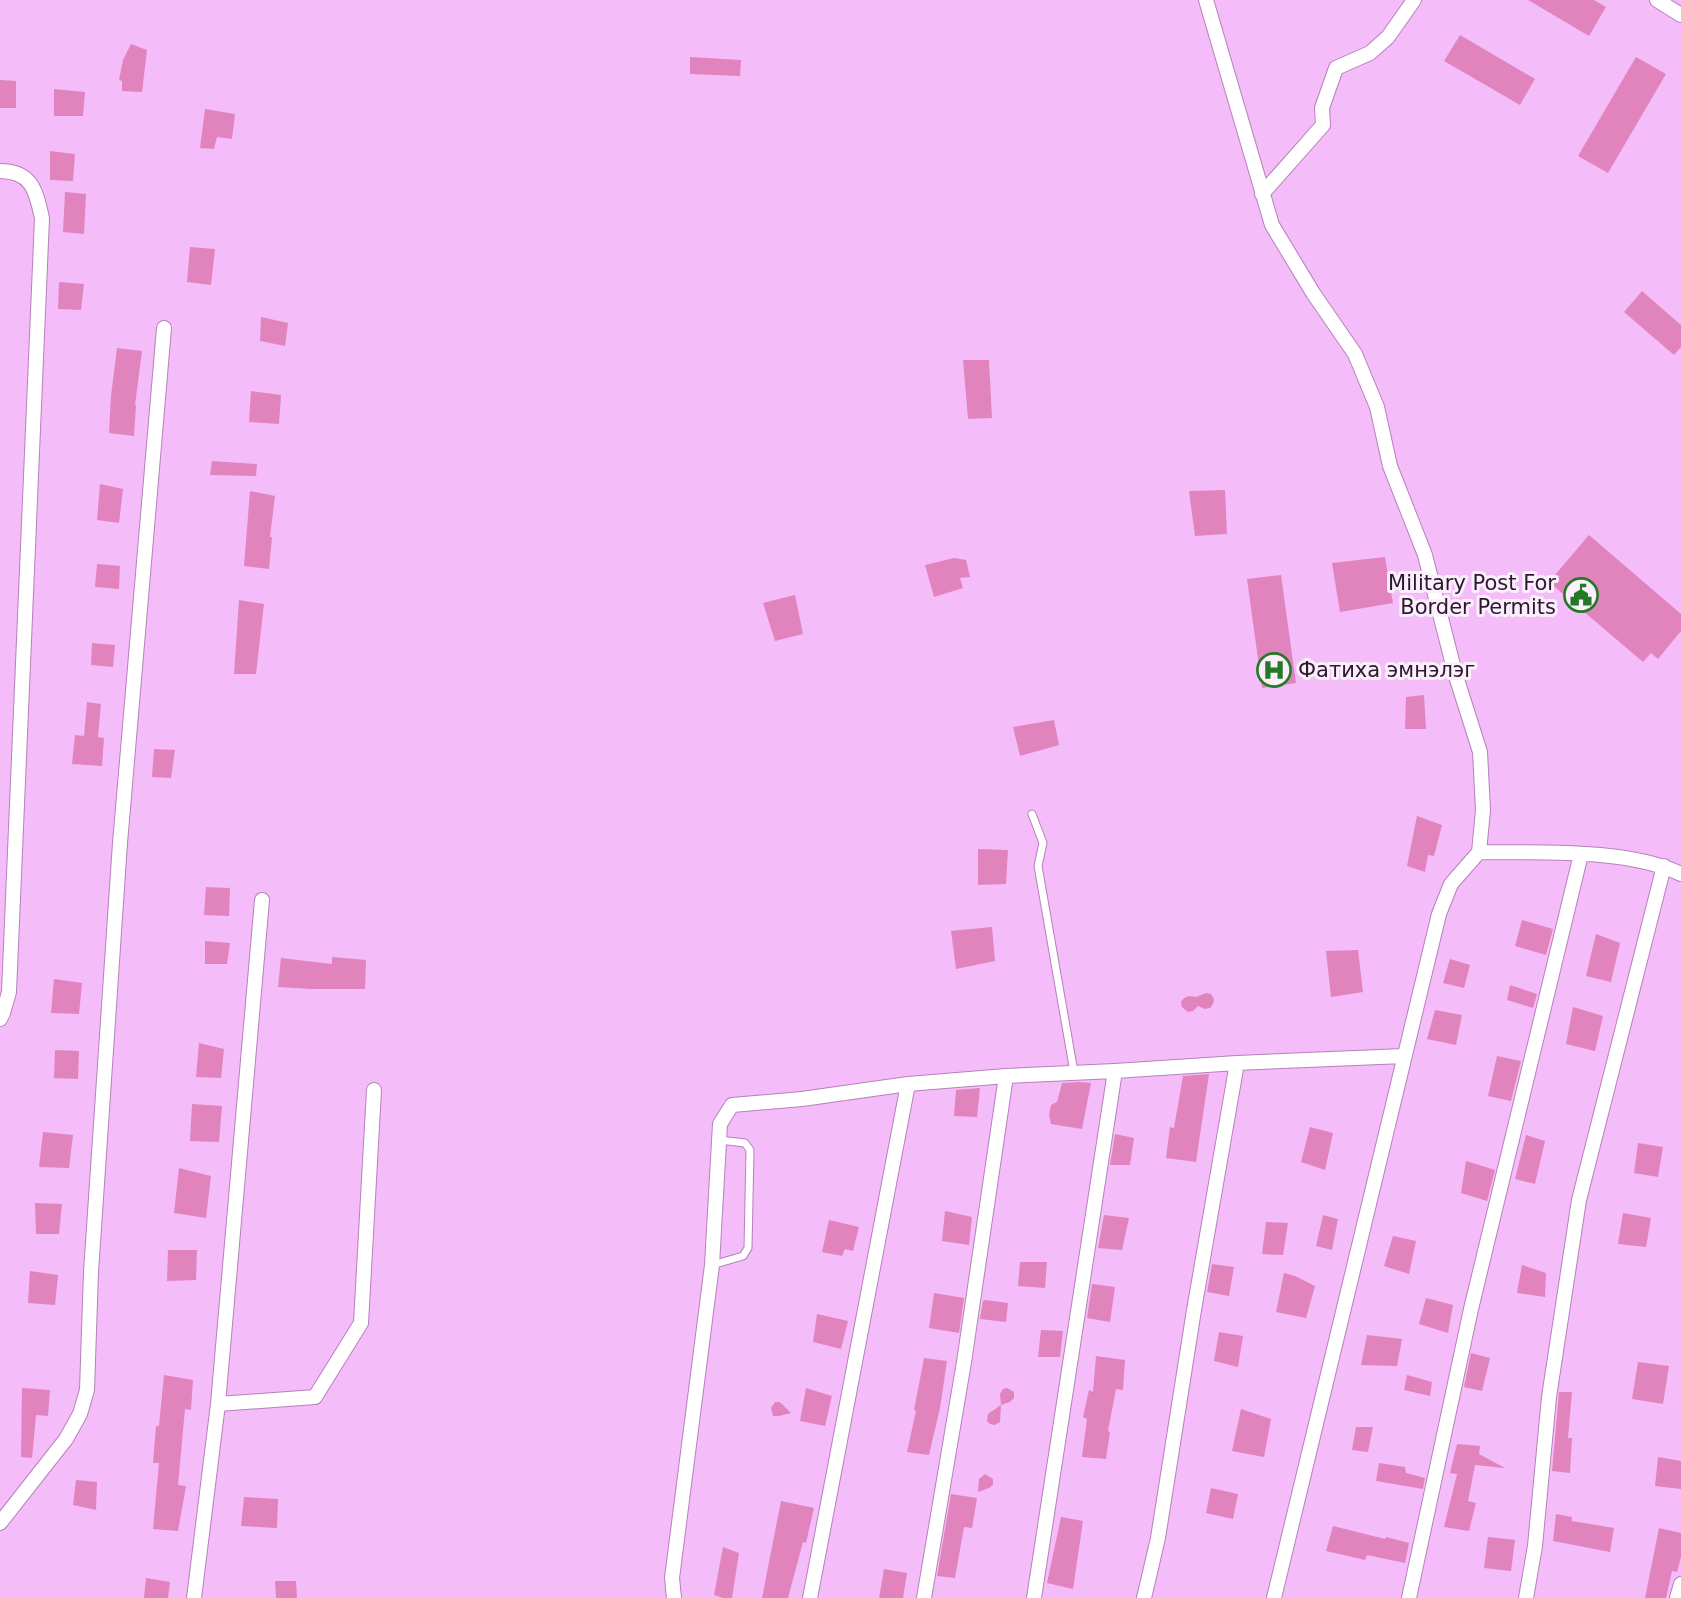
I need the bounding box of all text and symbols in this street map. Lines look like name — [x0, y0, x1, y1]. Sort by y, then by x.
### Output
place label: Military Post For Border Permits — [1388, 571, 1556, 619]
public building icon: Military Post For Border Permits — [1562, 576, 1600, 614]
hospital icon: Фатиха эмнэлэг — [1255, 651, 1293, 689]
place label: Фатиха эмнэлэг — [1298, 658, 1475, 682]

